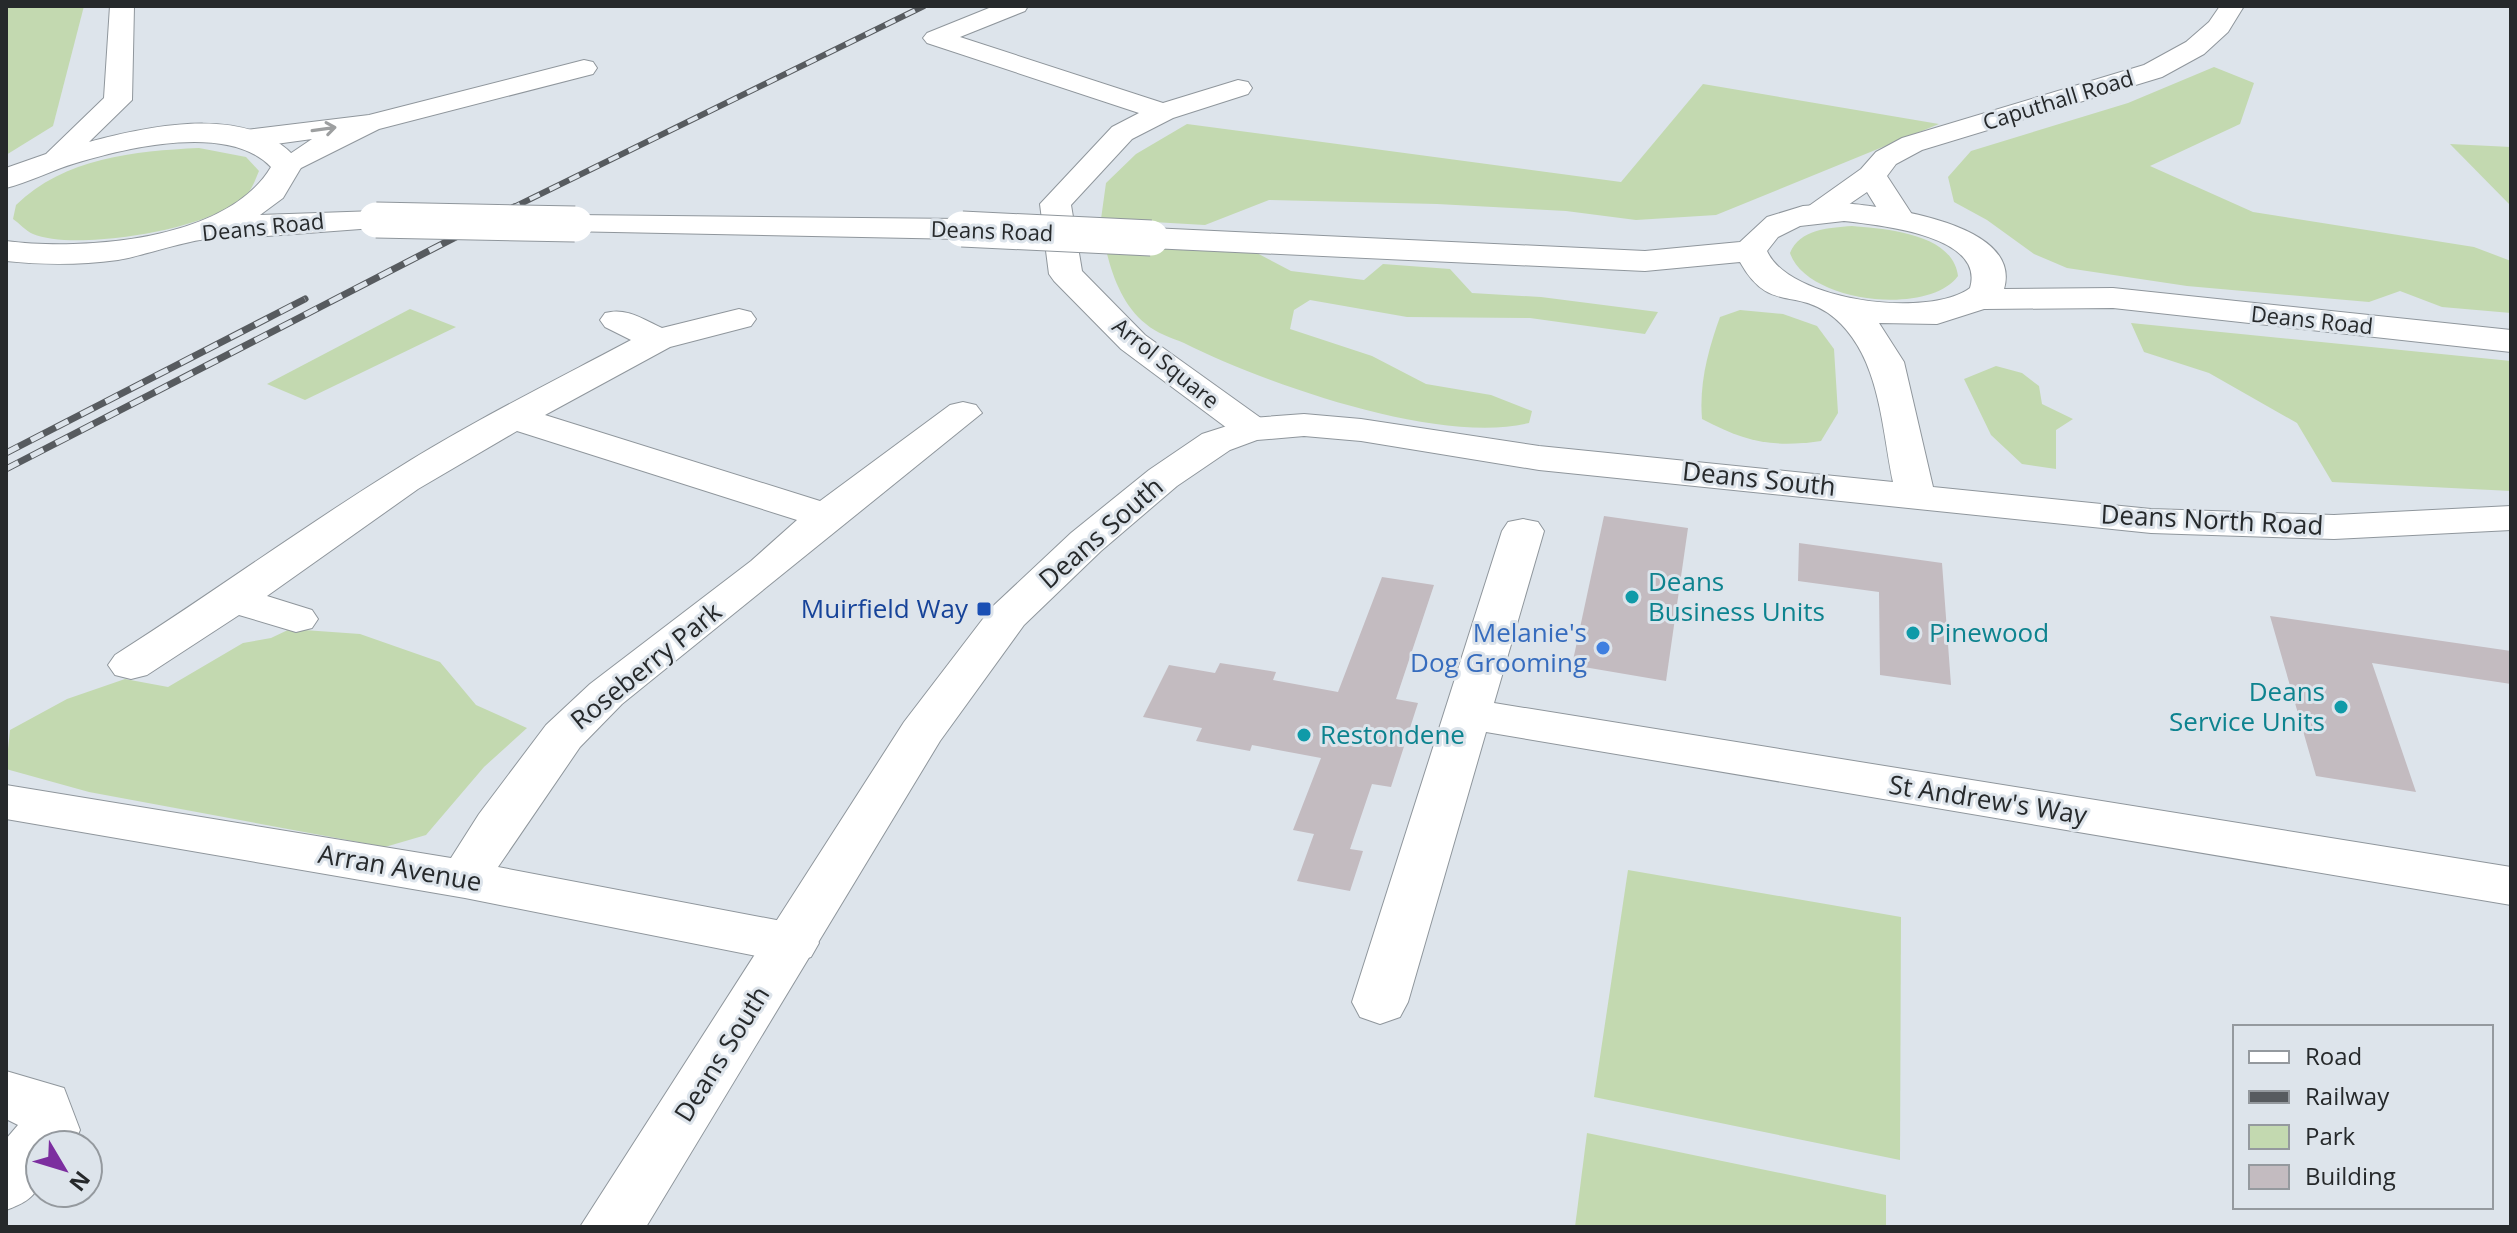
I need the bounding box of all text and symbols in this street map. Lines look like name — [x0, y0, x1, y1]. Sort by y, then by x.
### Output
street label: Caputhall Road — [1979, 62, 2137, 136]
one-way arrow — [311, 121, 336, 136]
street label: Deans Road — [200, 205, 325, 247]
street label: Deans Road — [930, 213, 1054, 247]
street label: Deans Road — [2250, 298, 2375, 340]
street label: Arrol Square — [1107, 310, 1226, 414]
street label: Deans South — [1681, 452, 1838, 504]
street label: Deans South — [1030, 468, 1170, 596]
street label: Deans North Road — [2100, 495, 2324, 543]
place label: Deans Business Units — [1648, 563, 1825, 629]
marker: Deans Business Units — [1623, 588, 1641, 606]
place label: Muirfield Way — [801, 590, 969, 626]
street label: Roseberry Park — [562, 593, 729, 737]
marker: Muirfield Way — [975, 600, 993, 618]
place label: Melanie's Dog Grooming — [1410, 614, 1587, 680]
place label: Pinewood — [1929, 614, 2049, 650]
marker: Pinewood — [1904, 624, 1922, 642]
marker: Melanie's Dog Grooming — [1594, 639, 1612, 657]
place label: Deans Service Units — [2169, 673, 2325, 739]
marker: Deans Service Units — [2332, 698, 2350, 716]
place label: Restondene — [1320, 716, 1465, 752]
marker: Restondene — [1295, 726, 1313, 744]
street label: St Andrew's Way — [1886, 766, 2091, 833]
street label: Arran Avenue — [316, 835, 485, 899]
street label: Deans South — [665, 979, 777, 1128]
legend — [2233, 1025, 2493, 1209]
text: Road — [2305, 1039, 2362, 1072]
text: Railway — [2305, 1079, 2390, 1112]
text: Park — [2305, 1119, 2356, 1152]
north arrow — [24, 1129, 104, 1209]
text: Building — [2305, 1159, 2396, 1192]
text: N — [63, 1166, 98, 1198]

